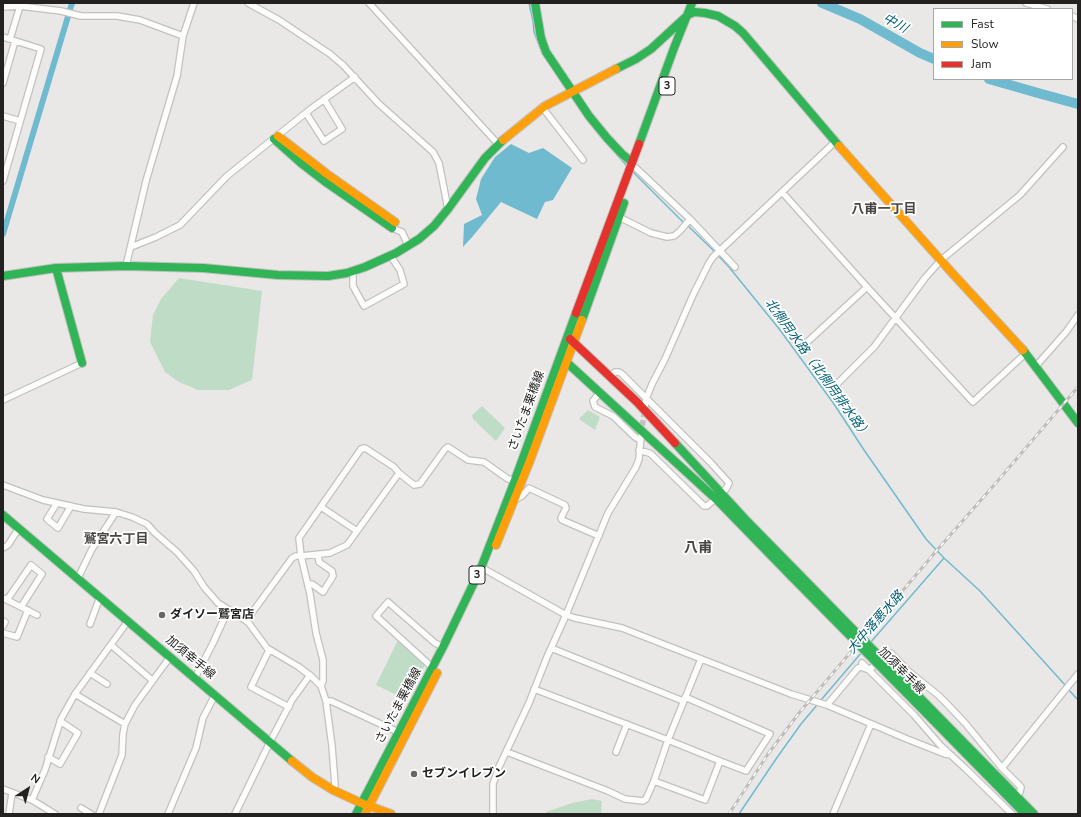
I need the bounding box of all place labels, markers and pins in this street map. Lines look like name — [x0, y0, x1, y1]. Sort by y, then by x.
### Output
place label: ダイソー鷲宮店 — [170, 608, 254, 622]
marker: ダイソー鷲宮店 — [157, 610, 167, 620]
place label: セブンイレブン — [422, 767, 506, 781]
marker: セブンイレブン — [409, 769, 419, 779]

